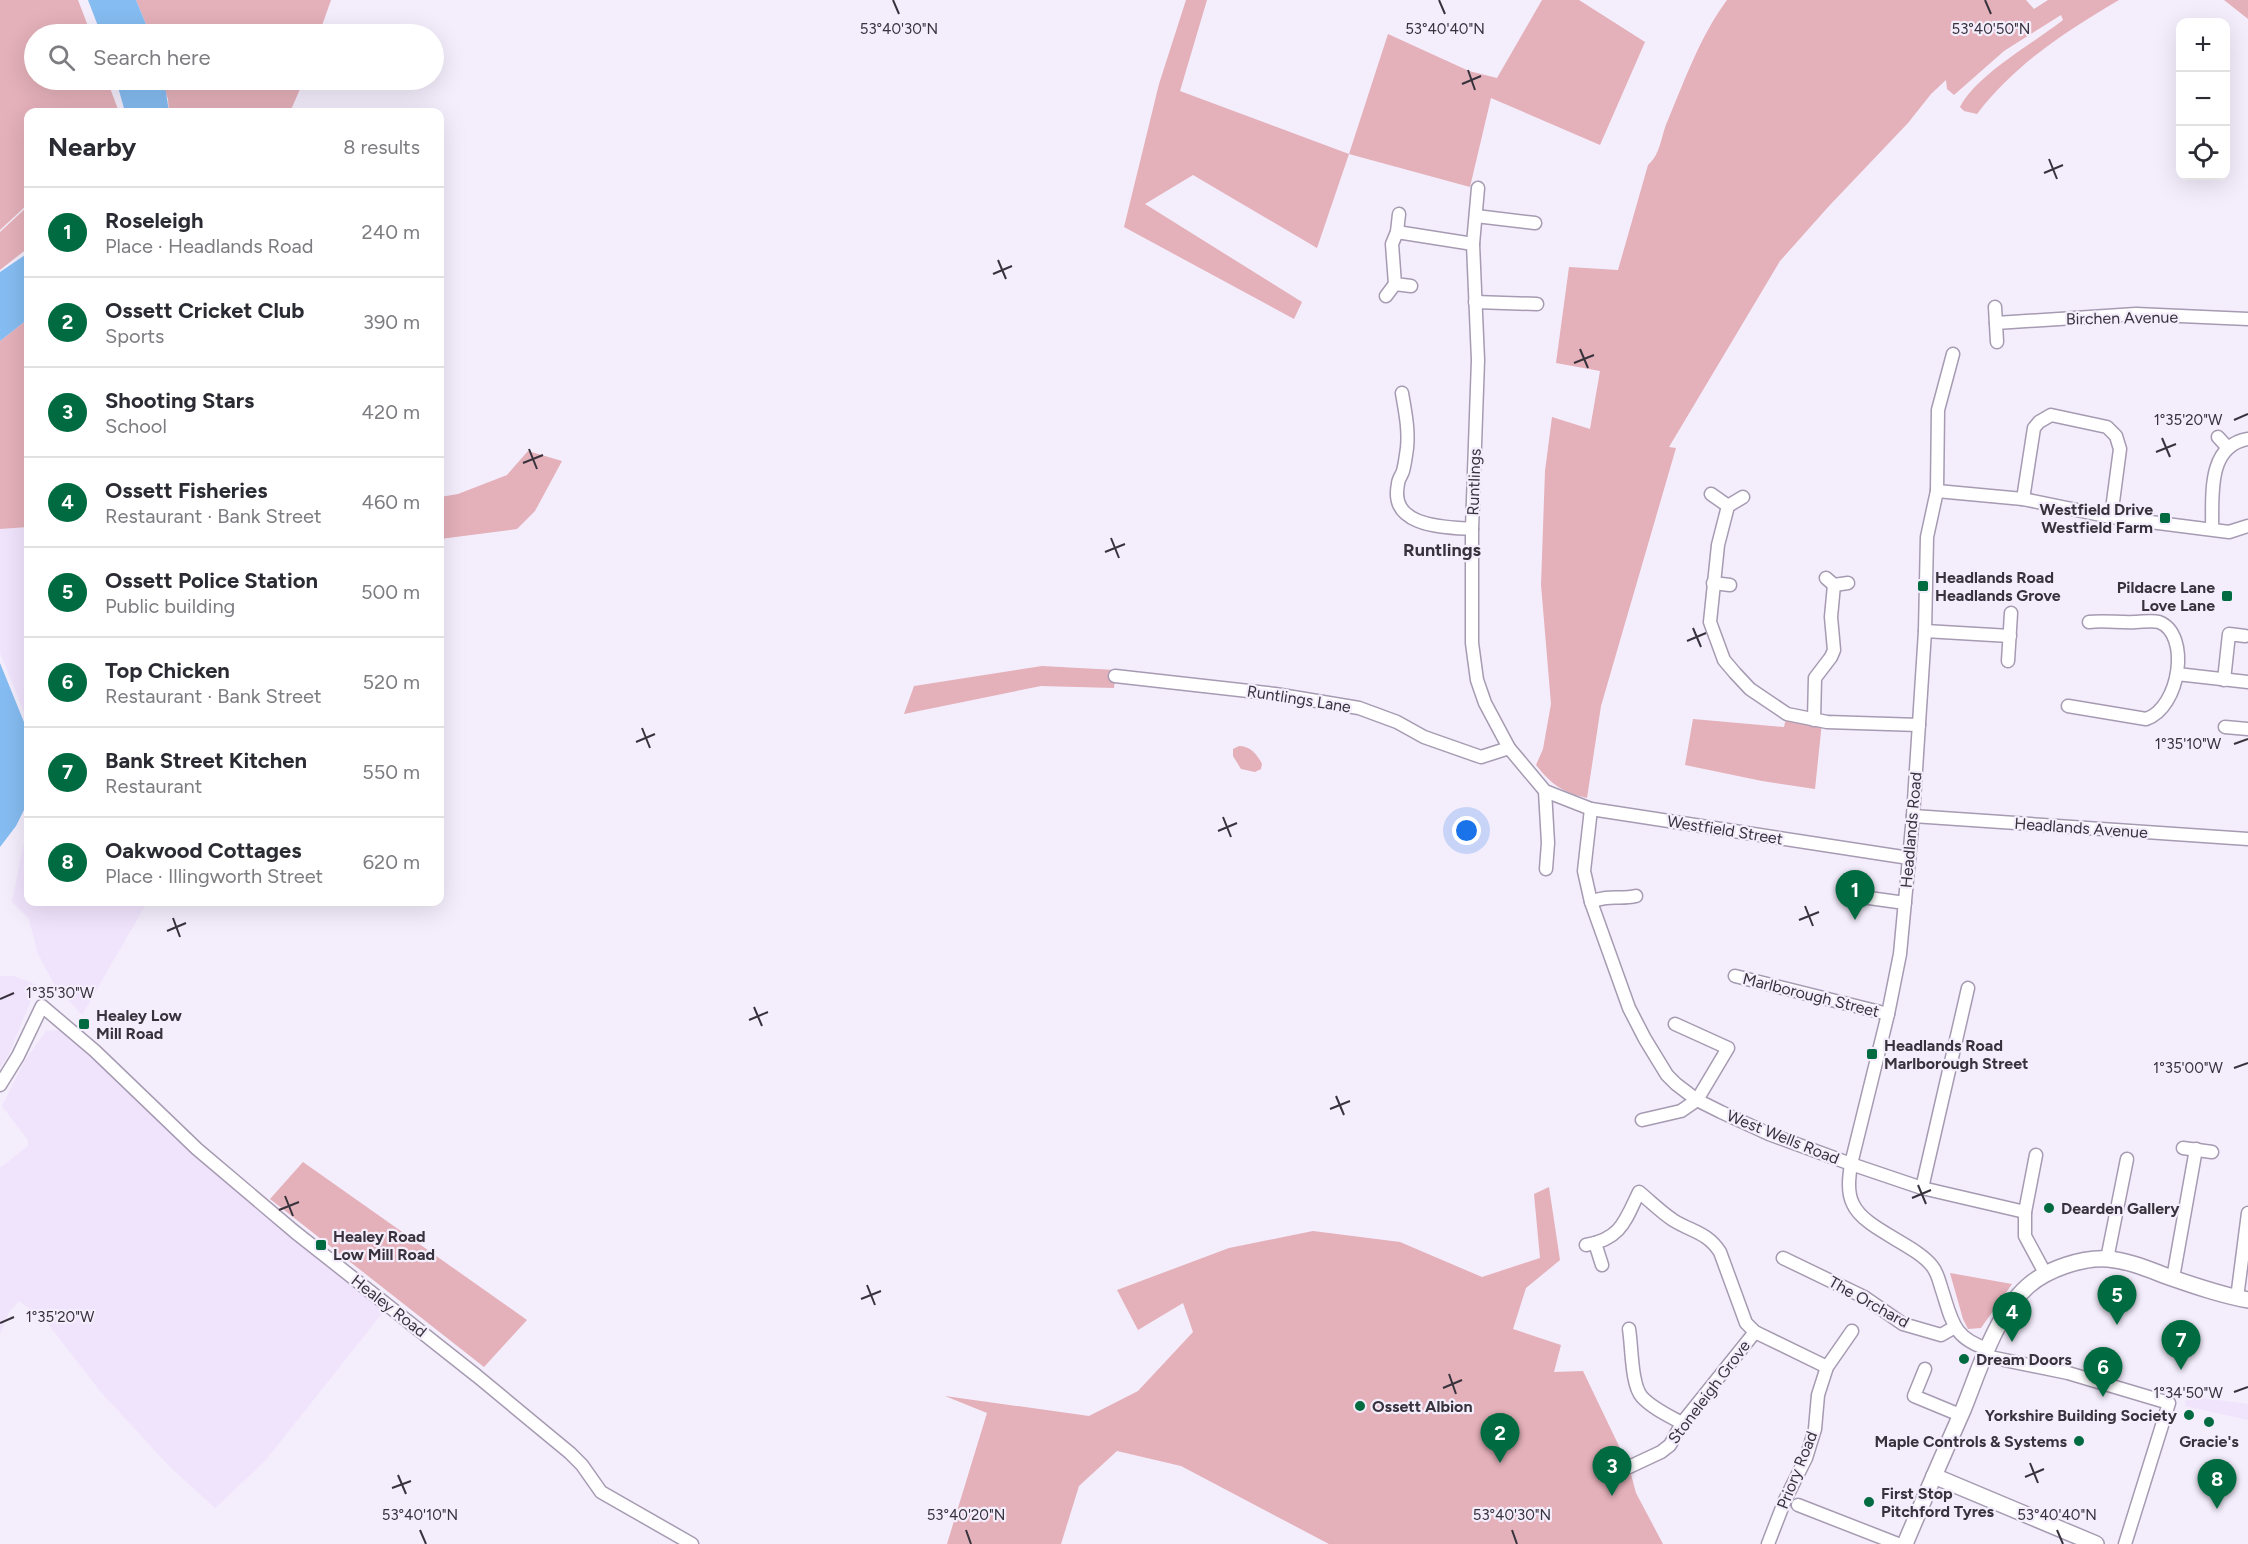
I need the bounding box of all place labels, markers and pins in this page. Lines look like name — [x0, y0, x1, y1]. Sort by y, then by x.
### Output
place label: Westfield Drive Westfield Farm — [2040, 500, 2153, 537]
marker: Westfield Drive Westfield Farm — [2158, 511, 2172, 525]
place label: Headlands Road Headlands Grove — [1935, 568, 2061, 605]
place label: Pildacre Lane Love Lane — [2117, 578, 2215, 615]
marker: Headlands Road Headlands Grove — [1916, 579, 1930, 593]
marker: Pildacre Lane Love Lane — [2220, 589, 2234, 603]
pin: 1 — [1836, 870, 1874, 920]
place label: Healey Low Mill Road — [96, 1006, 182, 1043]
marker: Healey Low Mill Road — [77, 1017, 91, 1031]
place label: Headlands Road Marlborough Street — [1884, 1036, 2028, 1073]
marker: Headlands Road Marlborough Street — [1865, 1047, 1879, 1061]
place label: Dearden Gallery — [2061, 1199, 2180, 1218]
marker: Dearden Gallery — [2042, 1201, 2056, 1215]
place label: Healey Road Low Mill Road — [333, 1227, 435, 1264]
marker: Healey Road Low Mill Road — [314, 1238, 328, 1252]
pin: 5 — [2098, 1276, 2136, 1325]
pin: 4 — [1992, 1292, 2032, 1342]
pin: 7 — [2162, 1320, 2200, 1370]
pin: 6 — [2084, 1348, 2122, 1397]
place label: Dream Doors — [1976, 1350, 2072, 1369]
marker: Dream Doors — [1957, 1352, 1971, 1366]
place label: Ossett Albion — [1372, 1397, 1473, 1416]
marker: Ossett Albion — [1353, 1399, 1367, 1413]
place label: Yorkshire Building Society — [1985, 1406, 2178, 1425]
marker: Yorkshire Building Society — [2182, 1408, 2196, 1422]
pin: 2 — [1480, 1414, 1520, 1463]
marker: Gracie's — [2202, 1415, 2216, 1429]
place label: Maple Controls & Systems — [1874, 1432, 2068, 1451]
place label: Gracie's — [2179, 1432, 2239, 1451]
marker: Maple Controls & Systems — [2072, 1434, 2086, 1448]
pin: 3 — [1592, 1446, 1632, 1496]
pin: 8 — [2198, 1460, 2236, 1509]
place label: First Stop Pitchford Tyres — [1881, 1484, 1995, 1521]
marker: First Stop Pitchford Tyres — [1862, 1495, 1876, 1509]

